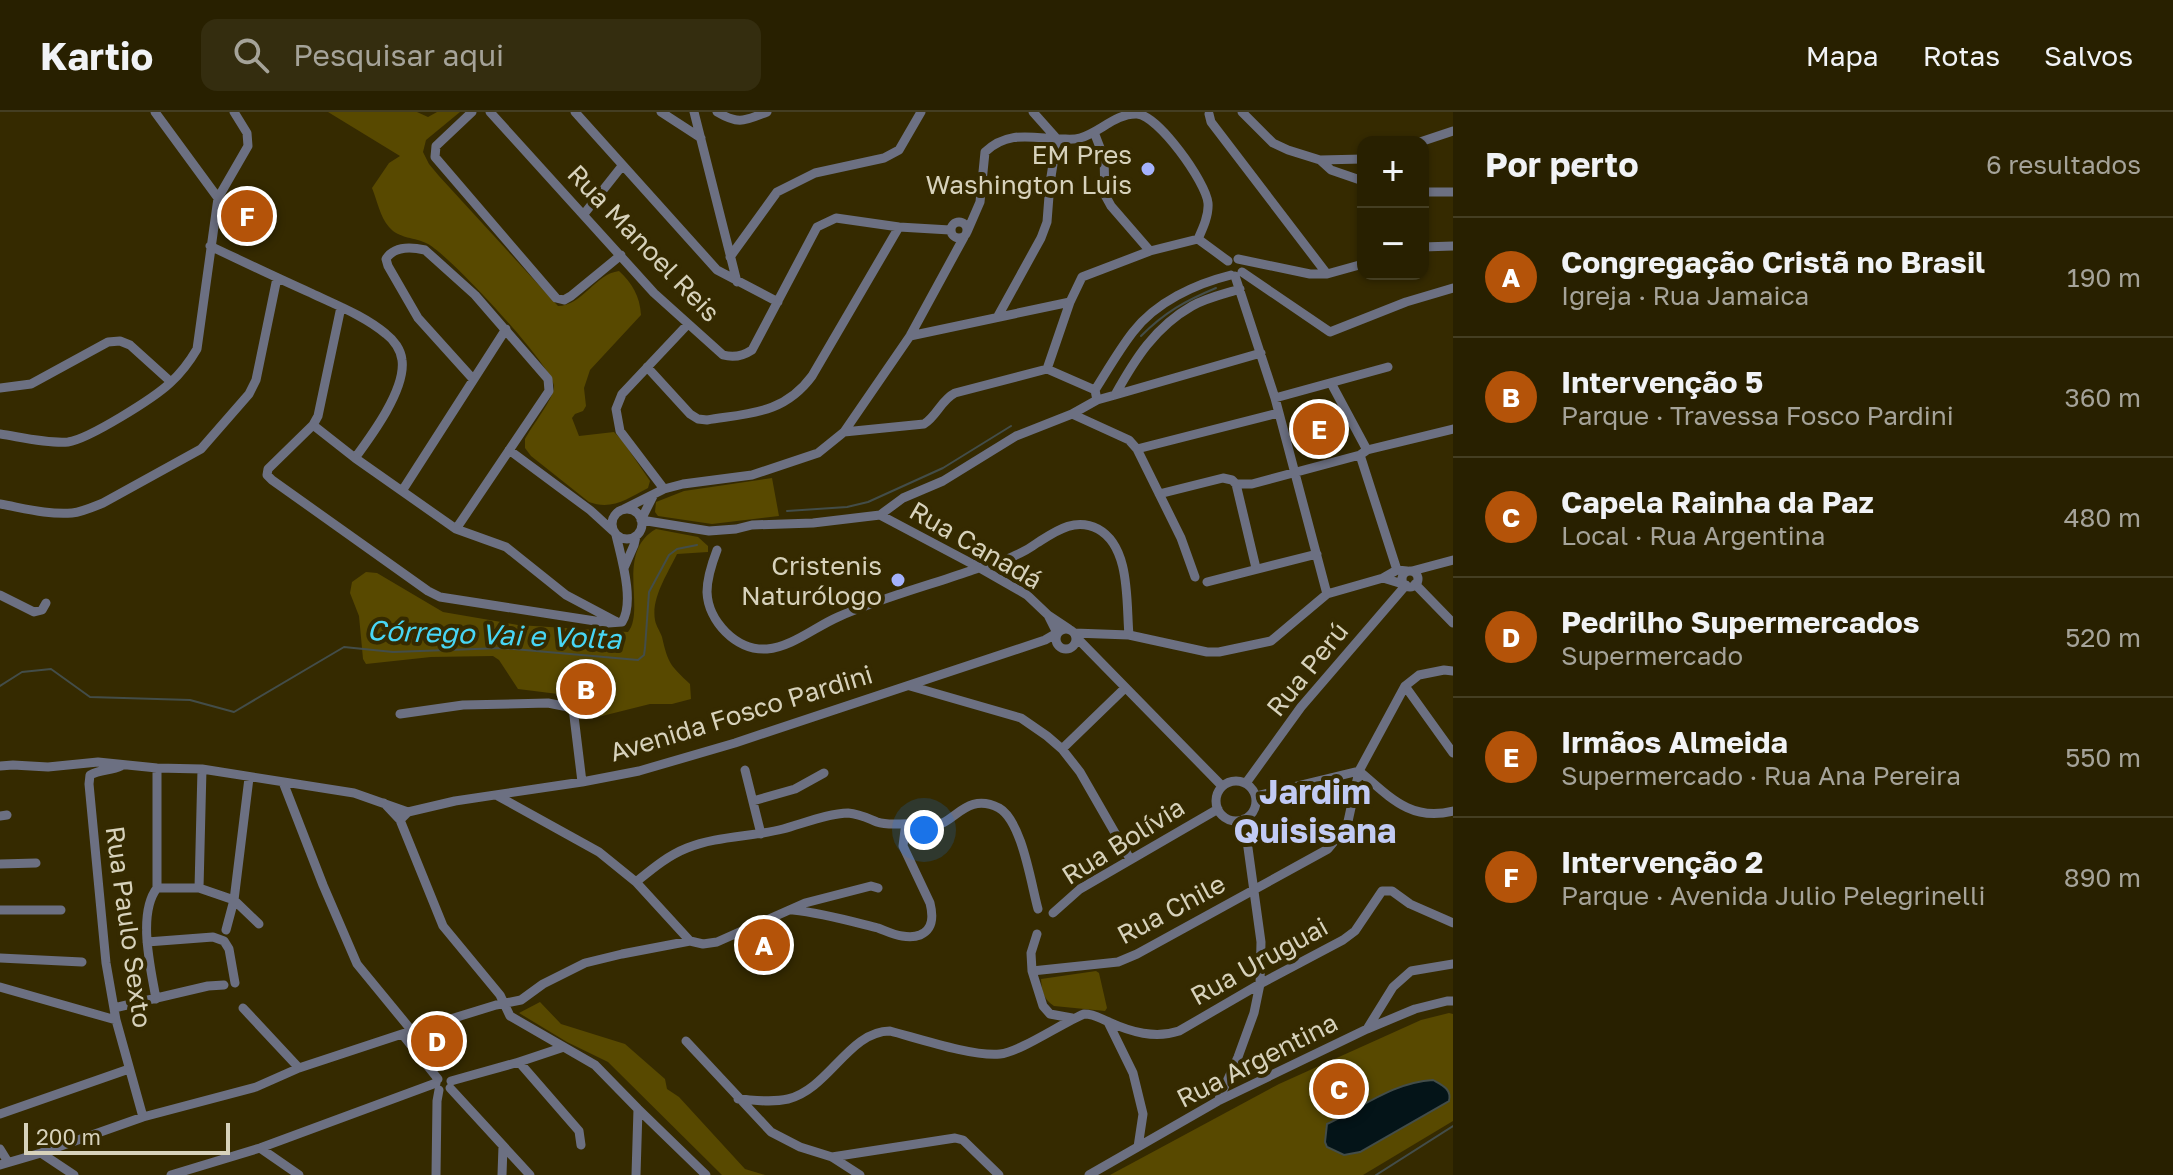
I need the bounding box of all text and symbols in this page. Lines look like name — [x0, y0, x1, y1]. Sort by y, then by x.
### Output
search box — [201, 19, 761, 91]
text: Kartio — [40, 33, 153, 78]
icon: search — [229, 33, 273, 77]
text: Pesquisar aqui — [293, 37, 504, 73]
text: Mapa — [1806, 39, 1879, 72]
text: Rotas — [1923, 39, 2000, 72]
text: Salvos — [2044, 39, 2133, 72]
map controls — [1357, 136, 1429, 280]
button: + — [1357, 136, 1429, 208]
place label: EM Pres Washington Luis — [925, 139, 1132, 200]
text: Por perto — [1485, 144, 1639, 184]
text: 6 resultados — [1986, 149, 2141, 180]
street label: Rua Manoel Reis — [561, 158, 727, 328]
marker: EM Pres Washington Luis — [1139, 160, 1157, 178]
pin: F — [221, 186, 273, 246]
button: − — [1357, 208, 1429, 280]
text: Congregação Cristã no Brasil — [1561, 244, 1985, 280]
text: A — [1502, 262, 1520, 293]
text: 190 m — [2067, 262, 2141, 293]
text: Igreja · Rua Jamaica — [1561, 280, 1809, 311]
text: Intervenção 5 — [1561, 364, 1763, 400]
text: B — [1502, 382, 1520, 413]
text: 360 m — [2064, 382, 2141, 413]
pin: E — [1293, 399, 1345, 459]
text: Parque · Travessa Fosco Pardini — [1561, 400, 1954, 431]
text: Capela Rainha da Paz — [1561, 484, 1874, 520]
street label: Rua Canadá — [904, 495, 1048, 595]
text: C — [1502, 502, 1520, 533]
text: 480 m — [2064, 502, 2141, 533]
text: Local · Rua Argentina — [1561, 520, 1825, 551]
place label: Cristenis Naturólogo — [741, 550, 882, 611]
marker: Cristenis Naturólogo — [889, 571, 907, 589]
text: Pedrilho Supermercados — [1561, 604, 1920, 640]
water label: Córrego Vai e Volta — [366, 613, 623, 655]
street label: Rua Perú — [1260, 616, 1354, 722]
text: D — [1502, 622, 1520, 653]
text: 520 m — [2065, 622, 2141, 653]
text: Supermercado — [1561, 640, 1743, 671]
street label: Avenida Fosco Pardini — [606, 658, 876, 768]
pin: B — [560, 659, 612, 719]
text: Irmãos Almeida — [1561, 724, 1788, 760]
text: E — [1503, 742, 1519, 773]
text: 550 m — [2065, 742, 2141, 773]
text: Supermercado · Rua Ana Pereira — [1561, 760, 1961, 791]
district label: Jardim Quisisana — [1233, 771, 1397, 850]
street label: Rua Bolívia — [1056, 791, 1190, 891]
your location — [904, 810, 944, 850]
street label: Rua Paulo Sexto — [99, 824, 159, 1030]
text: Intervenção 2 — [1561, 844, 1763, 880]
text: F — [1503, 862, 1519, 893]
text: 890 m — [2064, 862, 2141, 893]
street label: Rua Chile — [1112, 868, 1230, 950]
text: Parque · Avenida Julio Pelegrinelli — [1561, 880, 1985, 911]
street label: Rua Uruguai — [1185, 911, 1333, 1011]
pin: A — [738, 915, 790, 975]
street label: Rua Argentina — [1171, 1006, 1343, 1114]
pin: D — [411, 1011, 463, 1071]
pin: C — [1313, 1059, 1365, 1119]
scale bar — [24, 1119, 230, 1155]
text: 200 m — [36, 1123, 101, 1150]

